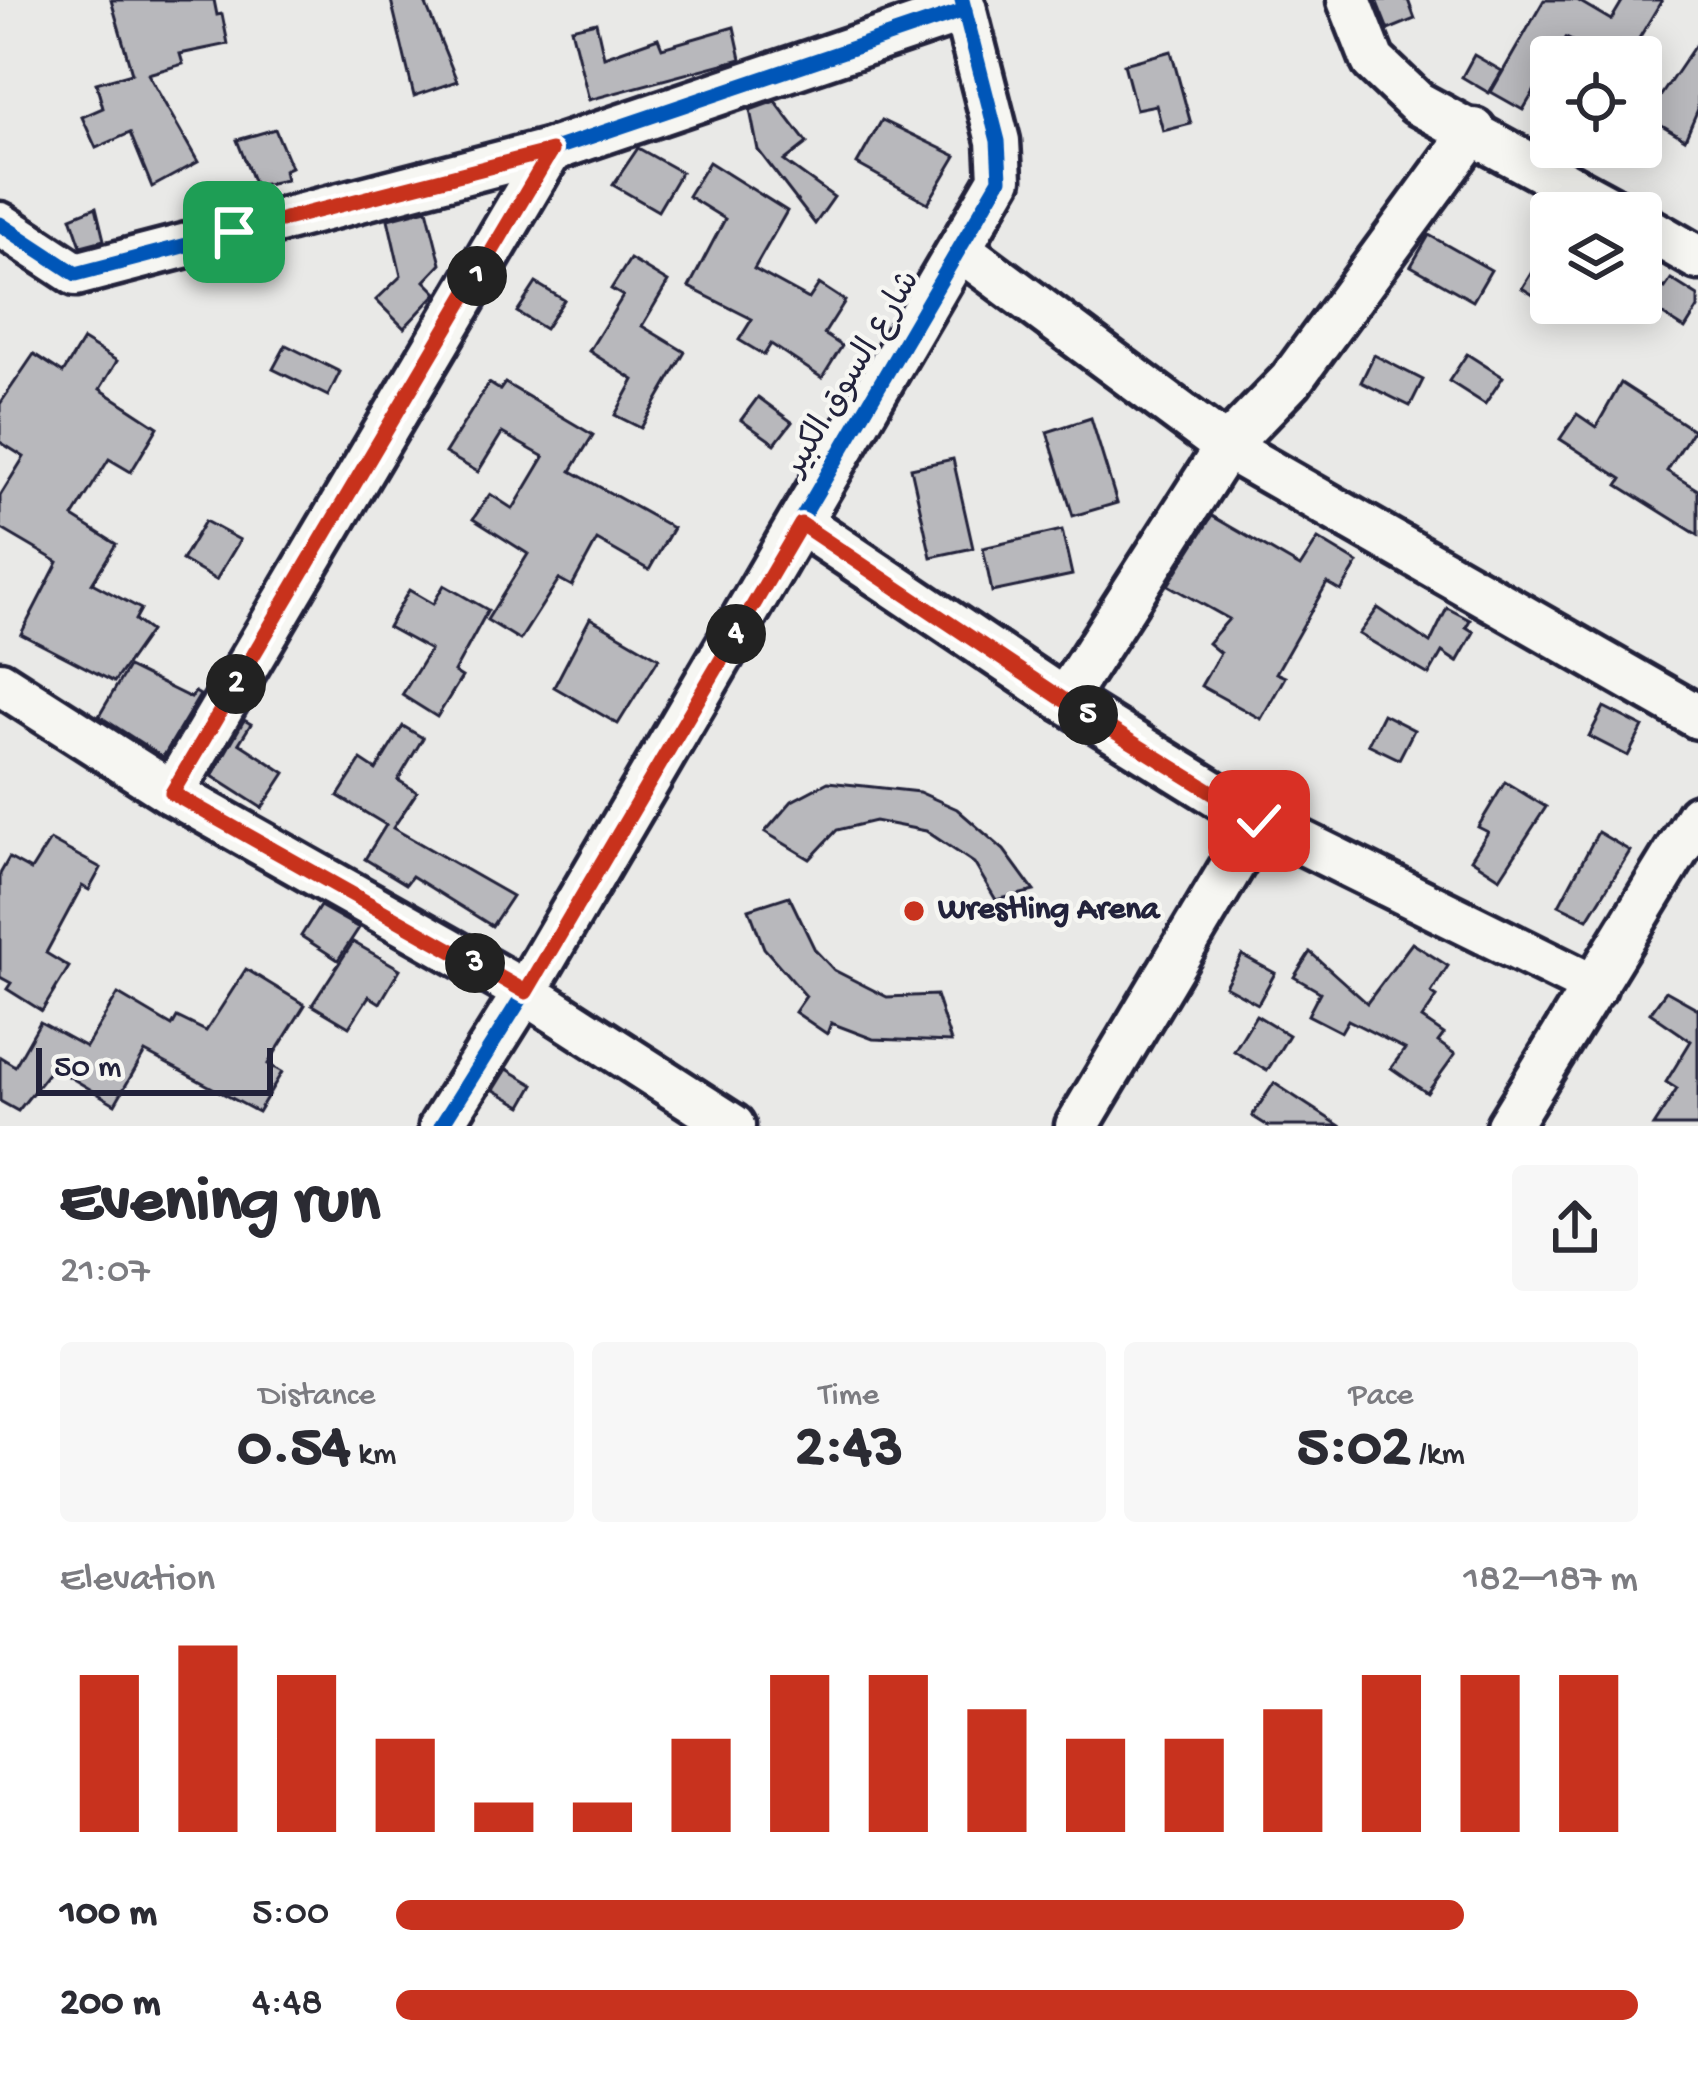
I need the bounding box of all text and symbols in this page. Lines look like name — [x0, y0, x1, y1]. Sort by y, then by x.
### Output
map controls — [1530, 36, 1662, 324]
button: locate — [1530, 36, 1662, 168]
pin — [183, 181, 285, 283]
button: layers — [1530, 192, 1662, 324]
icon: arrive — [201, 199, 267, 265]
pin: 1 — [447, 246, 507, 306]
text: 1 — [470, 257, 484, 295]
street label: شارع السوق الكبير — [776, 264, 930, 486]
pin: 4 — [706, 604, 766, 664]
text: 4 — [728, 615, 744, 653]
pin: 2 — [206, 654, 266, 714]
text: 2 — [228, 665, 244, 703]
pin: 5 — [1058, 685, 1118, 745]
text: 5 — [1079, 696, 1097, 734]
pin — [1208, 770, 1310, 872]
icon: check — [1226, 788, 1292, 854]
place label: Wrestling Arena — [937, 892, 1161, 930]
marker: Wrestling Arena — [901, 898, 927, 924]
pin: 3 — [445, 933, 505, 993]
text: 3 — [466, 944, 484, 982]
scale bar — [36, 1042, 273, 1095]
text: 50 m — [54, 1050, 121, 1088]
button: share — [1512, 1165, 1638, 1291]
text: Evening run — [60, 1166, 380, 1244]
text: 21:07 — [60, 1250, 150, 1296]
text: Distance — [259, 1378, 375, 1416]
text: Time — [819, 1378, 879, 1416]
text: Pace — [1349, 1378, 1413, 1416]
text: 0.54 — [238, 1416, 350, 1486]
text: 2:43 — [795, 1416, 903, 1486]
text: 5:02 — [1297, 1416, 1411, 1486]
text: km — [350, 1437, 396, 1475]
text: /km — [1411, 1437, 1465, 1475]
text: Elevation — [60, 1558, 215, 1604]
text: 182–187 m — [1464, 1558, 1638, 1604]
text: 100 m — [60, 1892, 157, 1938]
text: 5:00 — [252, 1892, 329, 1938]
text: 200 m — [60, 1982, 160, 2028]
text: 4:48 — [252, 1982, 323, 2028]

